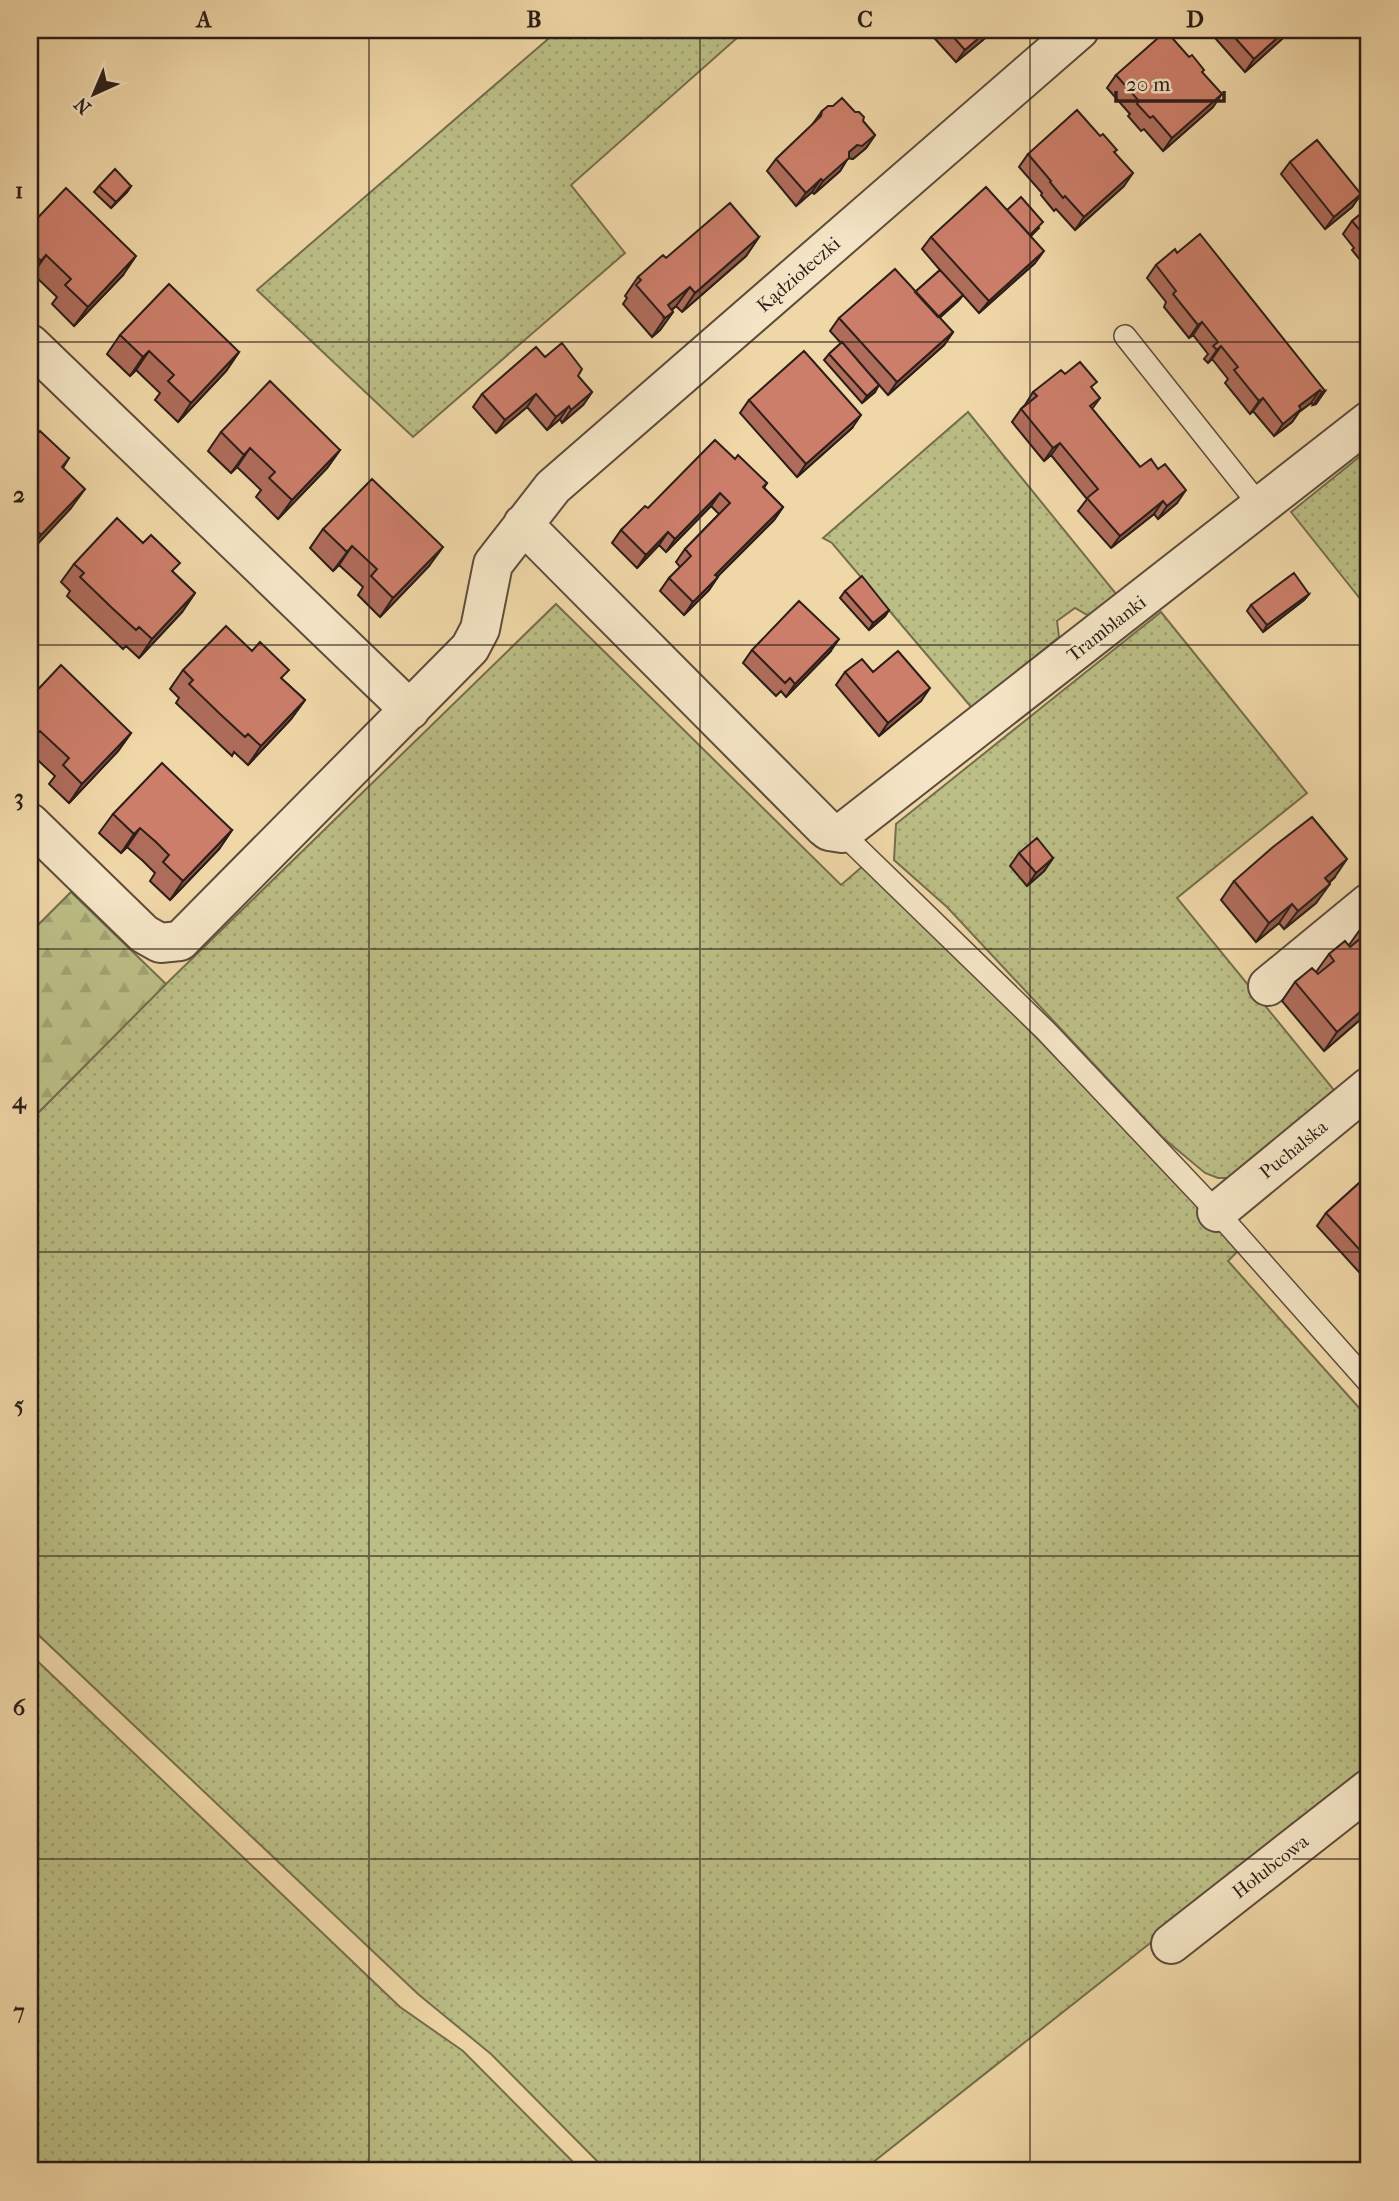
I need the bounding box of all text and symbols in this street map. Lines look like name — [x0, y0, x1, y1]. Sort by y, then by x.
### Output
text: A — [195, 6, 213, 33]
text: B — [527, 6, 542, 33]
text: C — [857, 6, 873, 33]
text: D — [1186, 6, 1204, 33]
north arrow — [60, 60, 130, 130]
scale bar — [1116, 60, 1224, 104]
text: 20 m — [1126, 72, 1171, 96]
text: N — [70, 92, 96, 118]
text: 1 — [15, 177, 23, 204]
street label: Kądziołeczki — [752, 232, 845, 317]
text: 2 — [13, 481, 25, 508]
street label: Tramblanki — [1063, 591, 1151, 667]
text: 3 — [14, 784, 24, 811]
text: 4 — [11, 1087, 27, 1114]
street label: Puchalska — [1255, 1116, 1332, 1184]
text: 5 — [14, 1391, 24, 1418]
text: 6 — [13, 1694, 26, 1721]
street label: Hołubcowa — [1228, 1830, 1313, 1903]
text: 7 — [12, 1998, 25, 2025]

